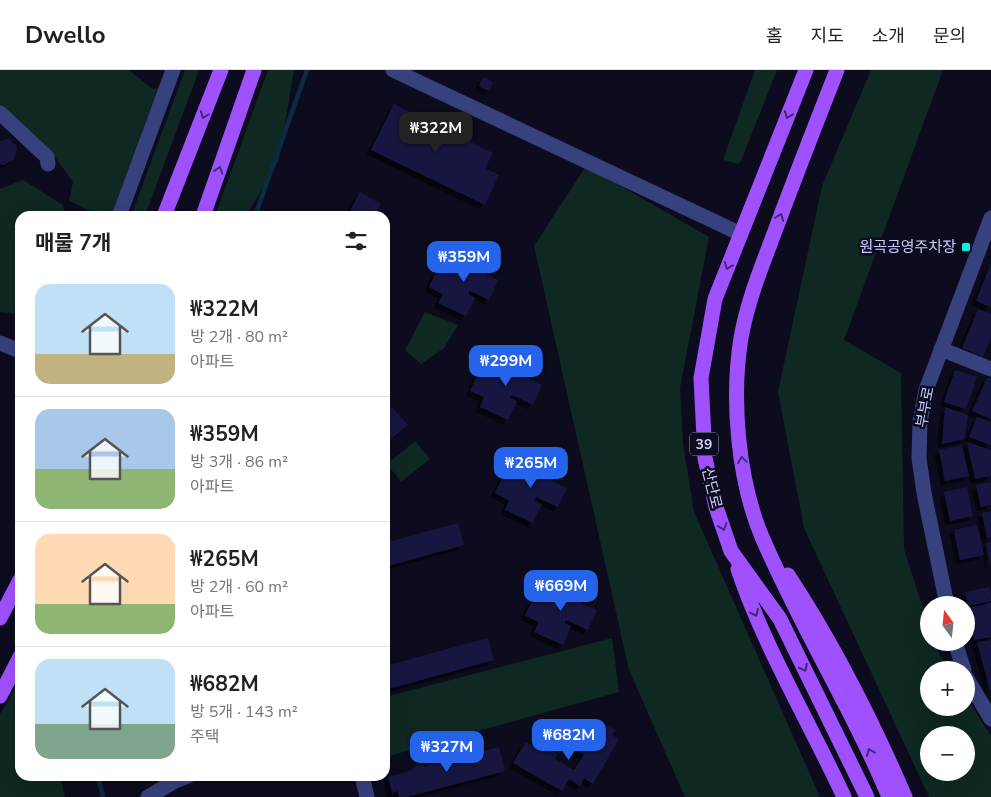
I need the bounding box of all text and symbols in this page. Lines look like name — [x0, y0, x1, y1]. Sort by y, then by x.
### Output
text: Dwello — [25, 19, 106, 51]
text: 홈 — [766, 24, 783, 48]
text: 지도 — [811, 24, 844, 48]
text: 소개 — [872, 24, 905, 48]
text: 문의 — [933, 24, 966, 48]
one-way arrow — [784, 110, 795, 119]
one-way arrow — [199, 111, 209, 119]
pin: ₩322M — [401, 112, 471, 154]
text: ₩322M — [410, 117, 462, 139]
one-way arrow — [213, 166, 223, 175]
one-way arrow — [774, 213, 784, 222]
icon: filters — [342, 227, 370, 255]
text: 매물 7개 — [35, 229, 111, 257]
place label: 원곡공영주차장 — [859, 237, 956, 257]
pin: ₩359M — [429, 240, 499, 283]
marker: 원곡공영주차장 — [960, 241, 972, 253]
text: ₩359M — [438, 246, 490, 268]
one-way arrow — [724, 261, 734, 270]
text: ₩322M — [190, 295, 259, 323]
icon: home — [75, 304, 135, 364]
text: 방 2개 · 80 m² — [190, 326, 288, 348]
pin: ₩299M — [471, 344, 541, 387]
text: ₩299M — [480, 350, 532, 372]
text: 아파트 — [190, 351, 234, 373]
street label: 부부로 — [911, 385, 939, 429]
text: ₩359M — [190, 420, 259, 448]
icon: home — [75, 429, 135, 489]
road number: 39 — [690, 432, 718, 456]
pin: ₩265M — [496, 446, 566, 489]
text: 방 3개 · 86 m² — [190, 451, 288, 473]
text: ₩265M — [505, 452, 557, 474]
one-way arrow — [738, 456, 748, 465]
street label: 산단로 — [697, 465, 727, 511]
text: 아파트 — [190, 476, 234, 498]
one-way arrow — [717, 523, 727, 531]
text: ₩265M — [190, 545, 259, 573]
icon: home — [75, 554, 135, 614]
pin: ₩669M — [526, 570, 596, 612]
text: ₩669M — [535, 575, 587, 597]
text: 방 2개 · 60 m² — [190, 576, 288, 598]
north arrow — [920, 596, 975, 651]
map controls — [920, 596, 975, 781]
text: 아파트 — [190, 601, 234, 623]
one-way arrow — [749, 608, 759, 617]
button: + — [920, 661, 975, 716]
one-way arrow — [798, 662, 808, 671]
text: ₩682M — [190, 670, 259, 698]
icon: home — [75, 679, 135, 739]
text: 방 5개 · 143 m² — [190, 701, 298, 723]
pin: ₩682M — [534, 718, 604, 761]
text: ₩682M — [543, 724, 595, 746]
text: 주택 — [190, 726, 219, 748]
button: − — [920, 726, 975, 781]
pin: ₩327M — [412, 730, 482, 773]
text: ₩327M — [421, 736, 473, 758]
one-way arrow — [865, 748, 876, 757]

